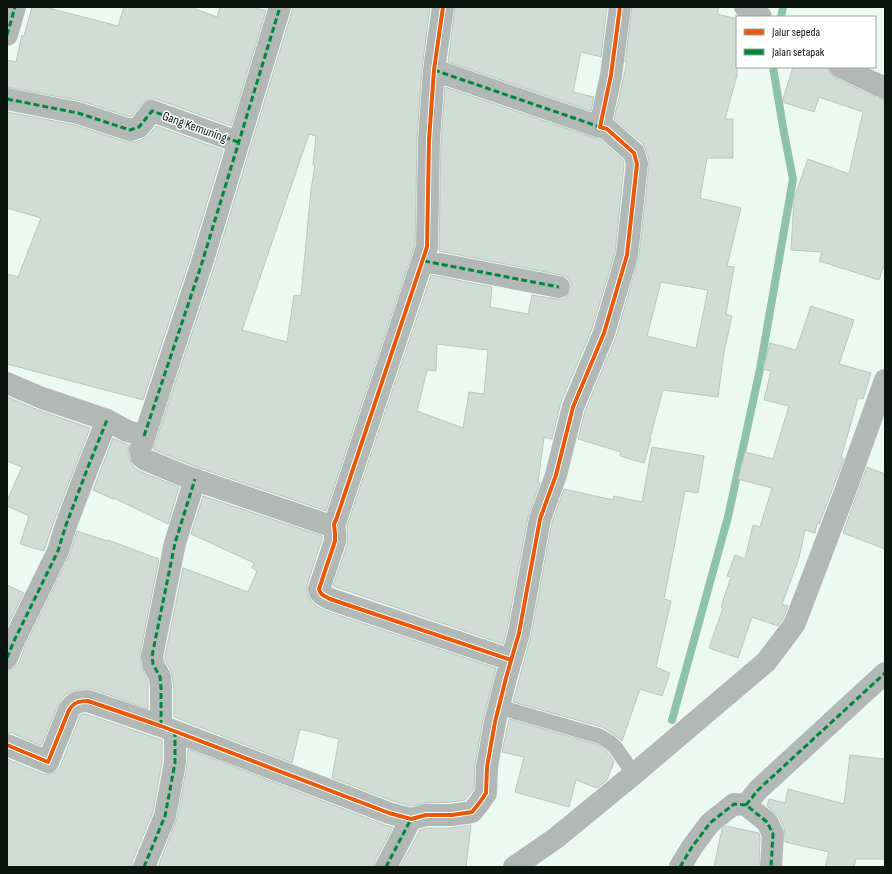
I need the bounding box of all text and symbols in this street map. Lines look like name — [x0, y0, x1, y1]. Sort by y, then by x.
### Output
legend — [736, 16, 876, 68]
text: Jalur sepeda — [771, 25, 821, 40]
text: Jalan setapak — [771, 45, 825, 60]
street label: Gang Kemuning — [160, 108, 229, 146]

